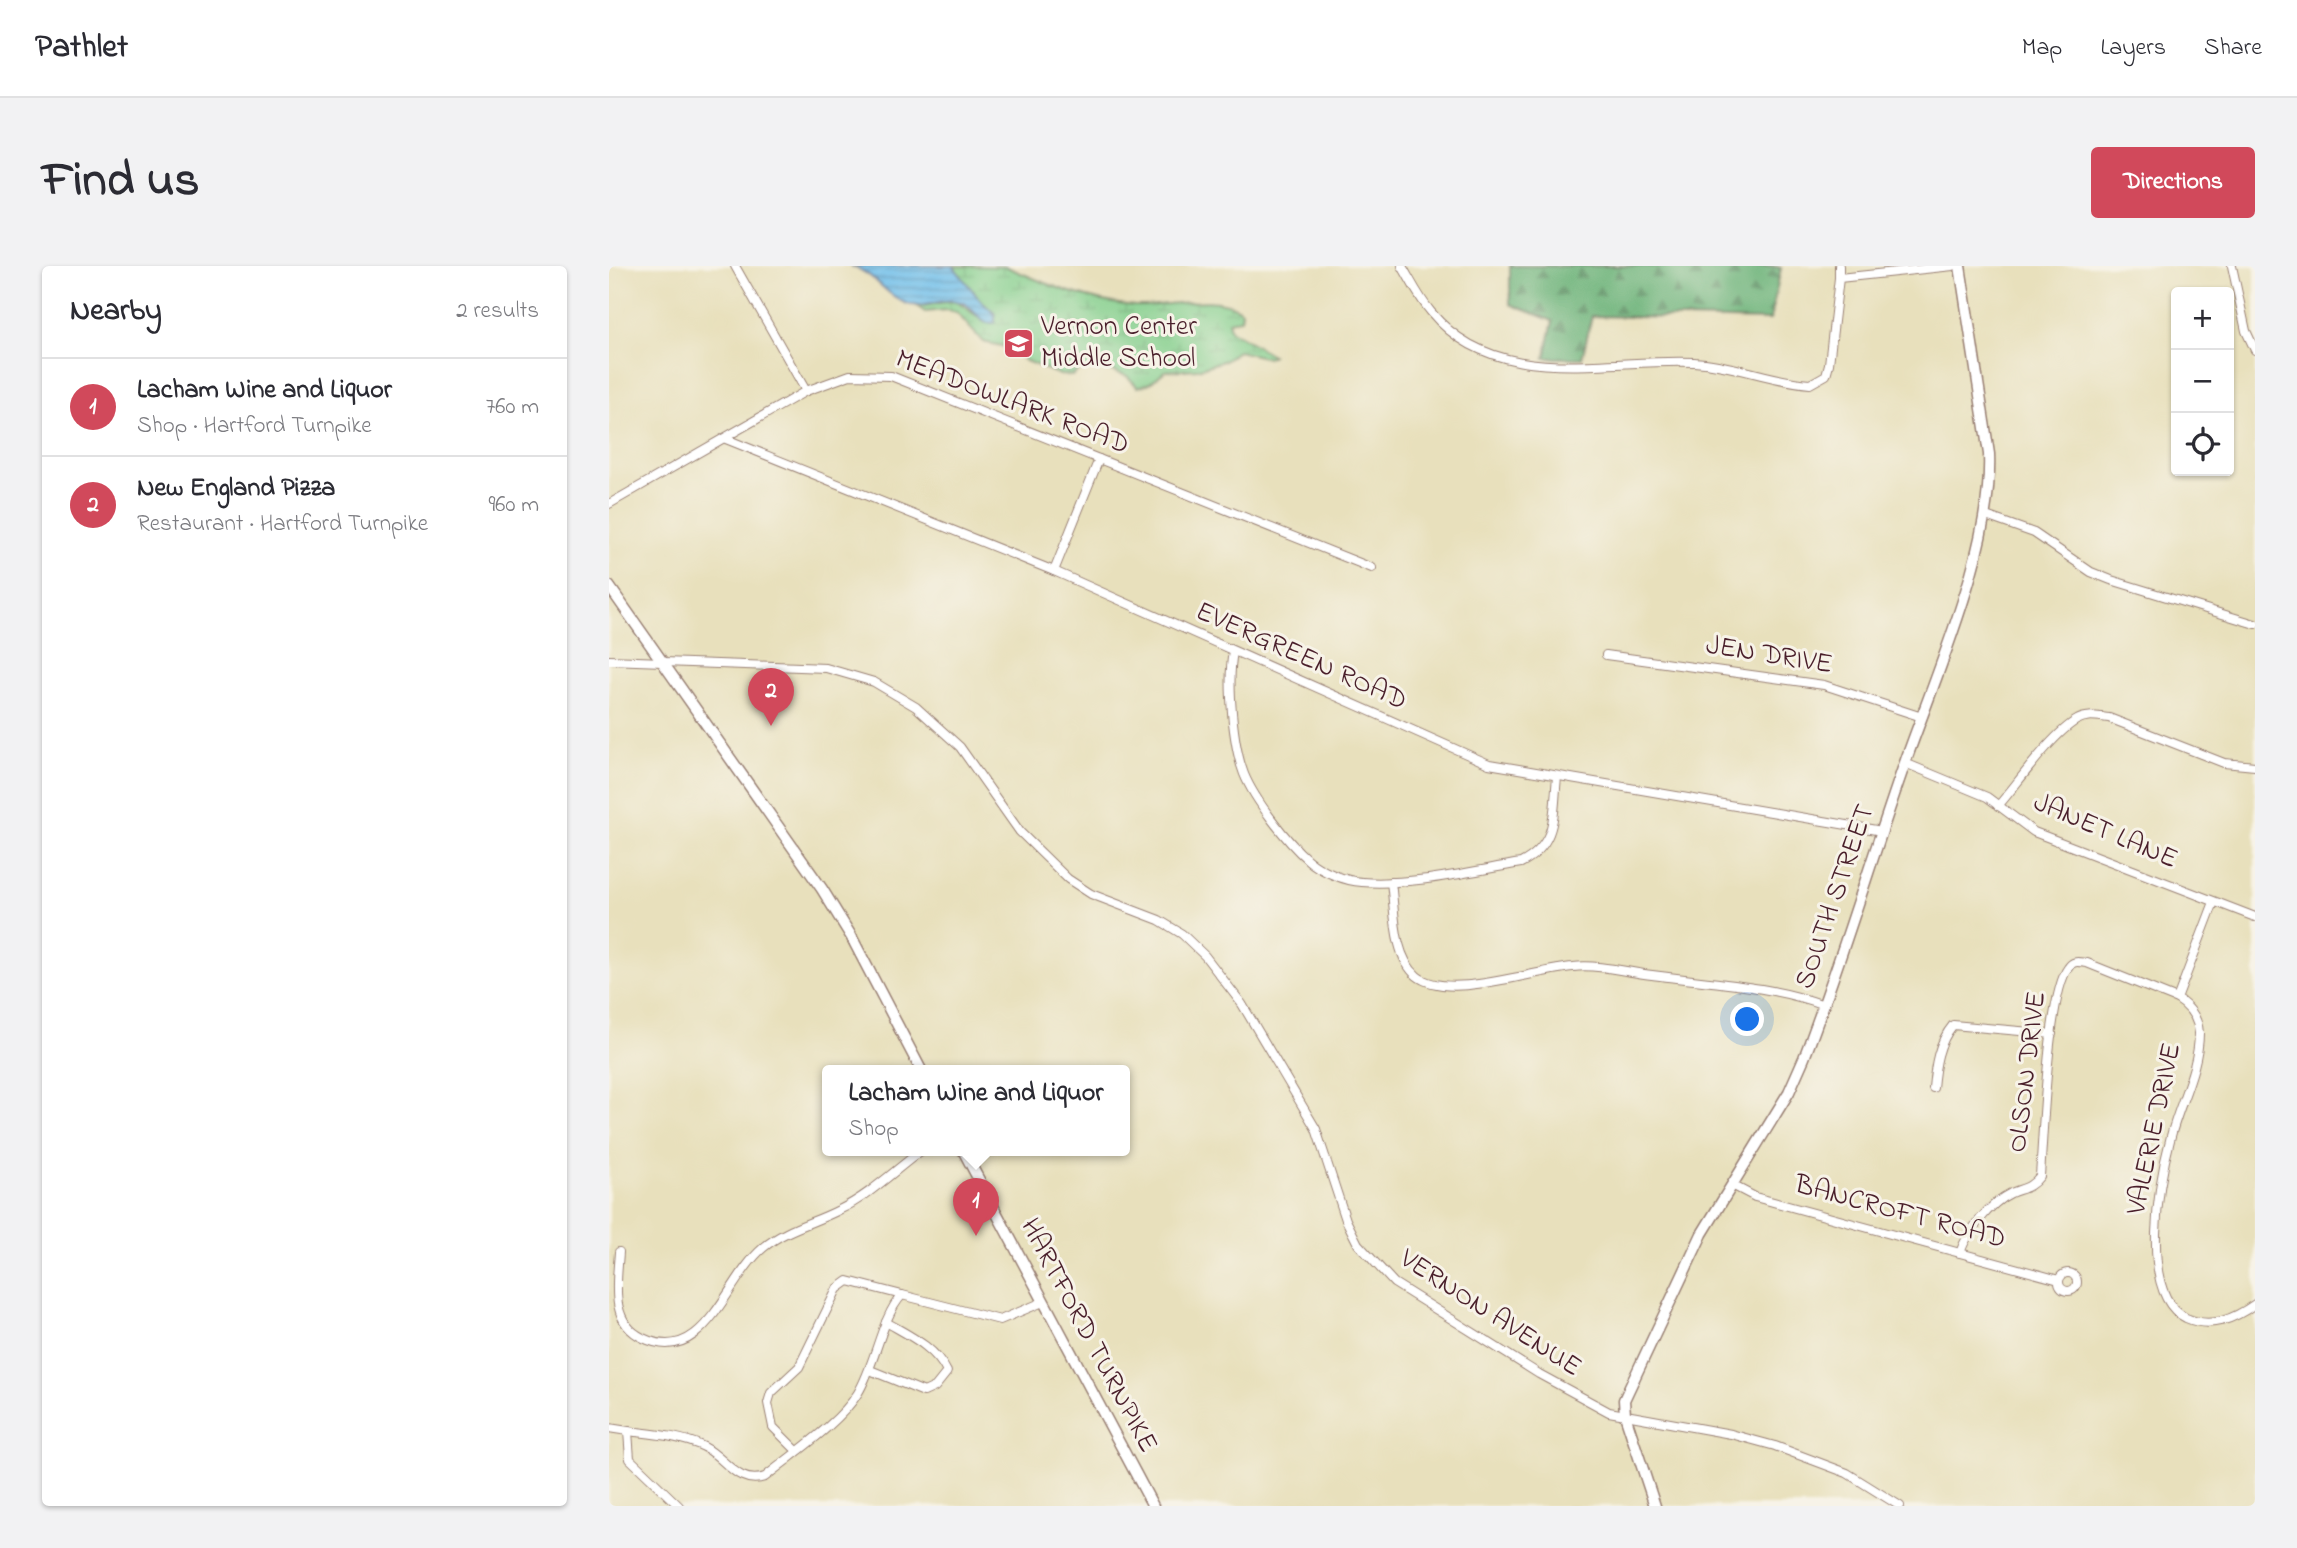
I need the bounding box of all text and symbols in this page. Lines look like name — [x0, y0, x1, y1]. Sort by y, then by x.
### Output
text: Pathlet — [35, 24, 128, 72]
text: Map — [2022, 31, 2062, 66]
text: Layers — [2100, 31, 2166, 66]
text: Share — [2204, 31, 2262, 66]
text: Find us — [42, 146, 199, 218]
button: Directions — [2091, 147, 2255, 218]
map controls — [2171, 287, 2234, 476]
button: + — [2171, 287, 2234, 350]
text: Nearby — [70, 290, 162, 334]
text: 2 results — [456, 295, 539, 328]
place label: Vernon Center Middle School — [1040, 307, 1197, 380]
school or university icon: Vernon Center Middle School — [1001, 326, 1035, 360]
street label: MEADOWLARK ROAD — [889, 340, 1135, 466]
button: − — [2171, 350, 2234, 413]
text: Lacham Wine and Liquor — [137, 372, 392, 410]
text: 1 — [89, 391, 97, 424]
text: 760 m — [486, 391, 539, 424]
text: Shop · Hartford Turnpike — [137, 410, 372, 443]
button: locate — [2171, 413, 2234, 476]
text: New England Pizza — [137, 470, 335, 508]
text: 2 — [87, 489, 99, 522]
text: 960 m — [488, 489, 539, 522]
text: Restaurant · Hartford Turnpike — [137, 508, 428, 541]
street label: EVERGREEN ROAD — [1189, 592, 1413, 722]
street label: JEN DRIVE — [1703, 626, 1835, 686]
pin: 2 — [748, 668, 794, 726]
street label: JANET LANE — [2026, 783, 2184, 881]
street label: SOUTH STREET — [1785, 799, 1887, 995]
street label: OLSON DRIVE — [1998, 989, 2058, 1155]
your location — [1730, 1002, 1764, 1036]
street label: VALERIE DRIVE — [2117, 1039, 2193, 1220]
popup — [822, 1065, 1130, 1156]
text: Lacham Wine and Liquor — [849, 1075, 1103, 1113]
text: Shop — [849, 1113, 899, 1146]
street label: BANCROFT ROAD — [1789, 1165, 2010, 1261]
pin: 1 — [953, 1178, 999, 1236]
street label: HARTFORD TURNPIKE — [1009, 1211, 1167, 1461]
street label: VERNON AVENUE — [1390, 1239, 1589, 1388]

